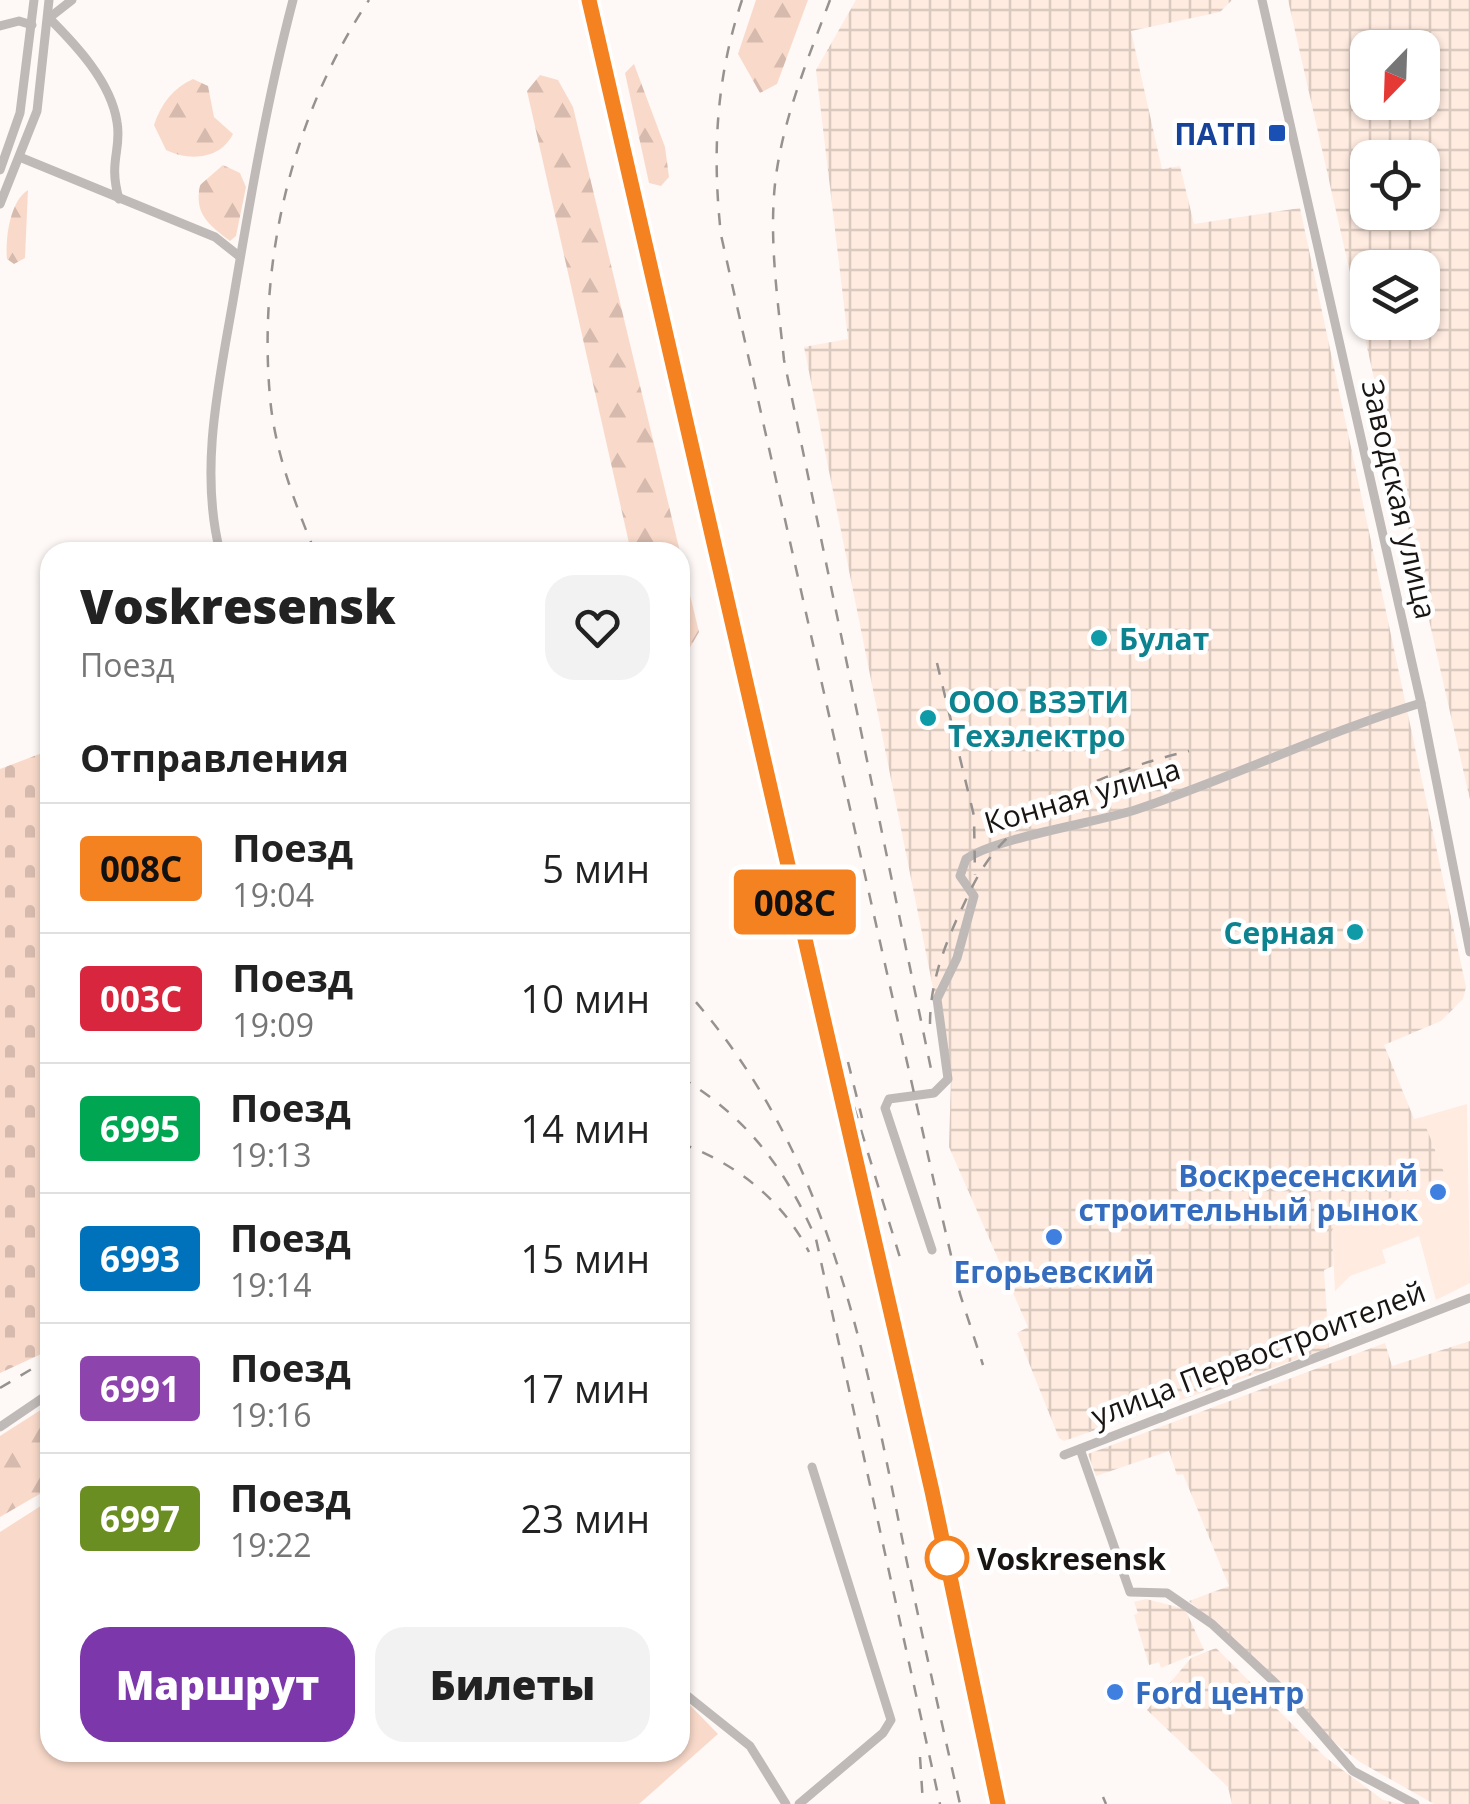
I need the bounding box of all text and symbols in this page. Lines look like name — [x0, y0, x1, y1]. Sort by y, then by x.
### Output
north arrow — [1350, 30, 1440, 120]
map controls — [1350, 30, 1440, 340]
place label: ПАТП — [1174, 113, 1257, 154]
marker: ПАТП — [1266, 122, 1288, 144]
button: locate — [1350, 140, 1440, 230]
button: layers — [1350, 250, 1440, 340]
street label: Заводская улица — [1353, 375, 1447, 623]
text: Voskresensk — [80, 573, 396, 638]
button: heart — [545, 575, 650, 680]
place label: Булат — [1119, 618, 1209, 659]
marker: Булат — [1088, 627, 1110, 649]
text: Поезд — [80, 643, 174, 686]
place label: ООО ВЗЭТИ Техэлектро — [948, 681, 1129, 756]
marker: ООО ВЗЭТИ Техэлектро — [917, 707, 939, 729]
text: Отправления — [80, 731, 349, 783]
street label: Конная улица — [979, 747, 1185, 843]
text: Поезд — [232, 821, 353, 873]
text: 5 мин — [542, 842, 650, 894]
text: 008С — [100, 845, 182, 892]
line badge: 008С — [725, 870, 865, 934]
text: 19:04 — [232, 873, 314, 916]
text: 008С — [754, 879, 836, 926]
place label: Серная — [1223, 912, 1335, 953]
marker: Серная — [1344, 921, 1366, 943]
text: Поезд — [232, 951, 353, 1003]
text: 10 мин — [521, 972, 650, 1024]
text: 003С — [100, 975, 182, 1022]
text: 19:09 — [232, 1003, 314, 1046]
text: Поезд — [230, 1081, 351, 1133]
text: 14 мин — [521, 1102, 650, 1154]
text: 6995 — [100, 1105, 180, 1152]
text: 19:13 — [230, 1133, 312, 1176]
place label: Воскресенский строительный рынок — [1078, 1155, 1418, 1230]
marker: Воскресенский строительный рынок — [1427, 1181, 1449, 1203]
text: Поезд — [230, 1211, 351, 1263]
marker: Егорьевский — [1043, 1226, 1065, 1248]
text: 15 мин — [521, 1232, 650, 1284]
text: 6993 — [100, 1235, 180, 1282]
place label: Егорьевский — [954, 1251, 1154, 1292]
text: 19:14 — [230, 1263, 312, 1306]
street label: улица Первостроителей — [1085, 1270, 1431, 1436]
text: Поезд — [230, 1341, 351, 1393]
text: 17 мин — [521, 1362, 650, 1414]
text: 6991 — [100, 1365, 180, 1412]
text: 19:16 — [230, 1393, 312, 1436]
text: Поезд — [230, 1471, 351, 1523]
text: 23 мин — [521, 1492, 650, 1544]
text: 6997 — [100, 1495, 180, 1542]
text: 19:22 — [230, 1523, 312, 1566]
marker: Voskresensk — [926, 1537, 968, 1579]
place label: Voskresensk — [977, 1538, 1166, 1579]
button: Маршрут — [80, 1627, 355, 1742]
button: Билеты — [375, 1627, 650, 1742]
place label: Ford центр — [1135, 1672, 1304, 1713]
marker: Ford центр — [1104, 1681, 1126, 1703]

